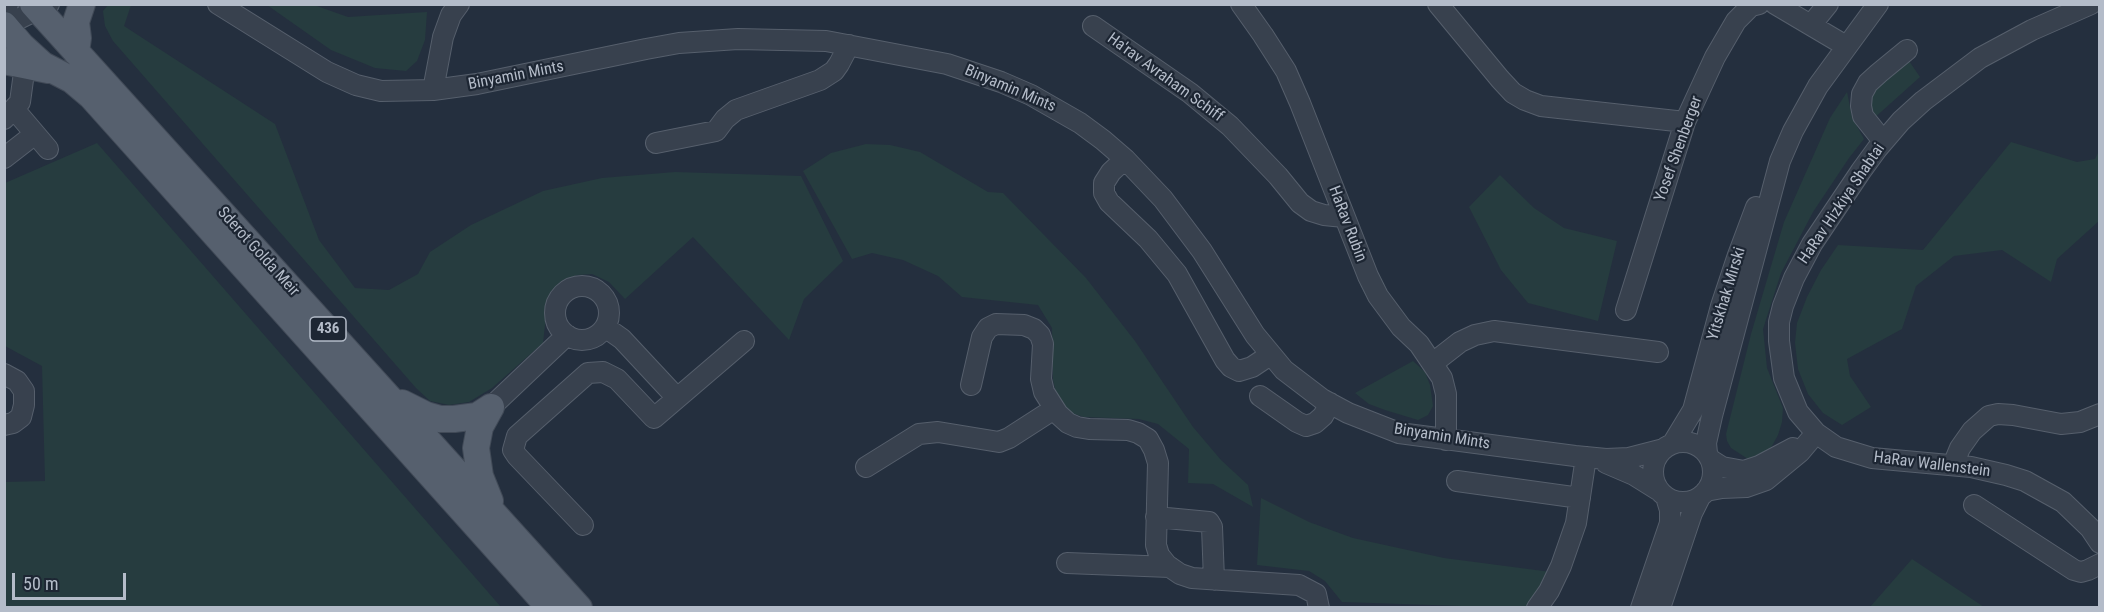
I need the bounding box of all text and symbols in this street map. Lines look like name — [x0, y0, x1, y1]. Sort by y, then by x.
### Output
street label: Ha'rav Avraham Schiff — [1103, 29, 1227, 127]
street label: Binyamin Mints — [467, 57, 565, 95]
street label: Binyamin Mints — [962, 61, 1058, 117]
street label: Yosef Shenberger — [1651, 94, 1707, 204]
street label: HaRav Hizkiya Shabtai — [1795, 140, 1889, 268]
street label: HaRav Rubin — [1324, 183, 1370, 265]
street label: Sderot Golda Meir — [213, 203, 303, 301]
street label: Yitskhak Mirski — [1704, 245, 1750, 343]
road number: 436 — [310, 317, 346, 341]
street label: Binyamin Mints — [1393, 420, 1491, 454]
street label: HaRav Wallenstein — [1873, 448, 1991, 482]
scale bar — [15, 561, 129, 599]
text: 50 m — [23, 573, 58, 594]

